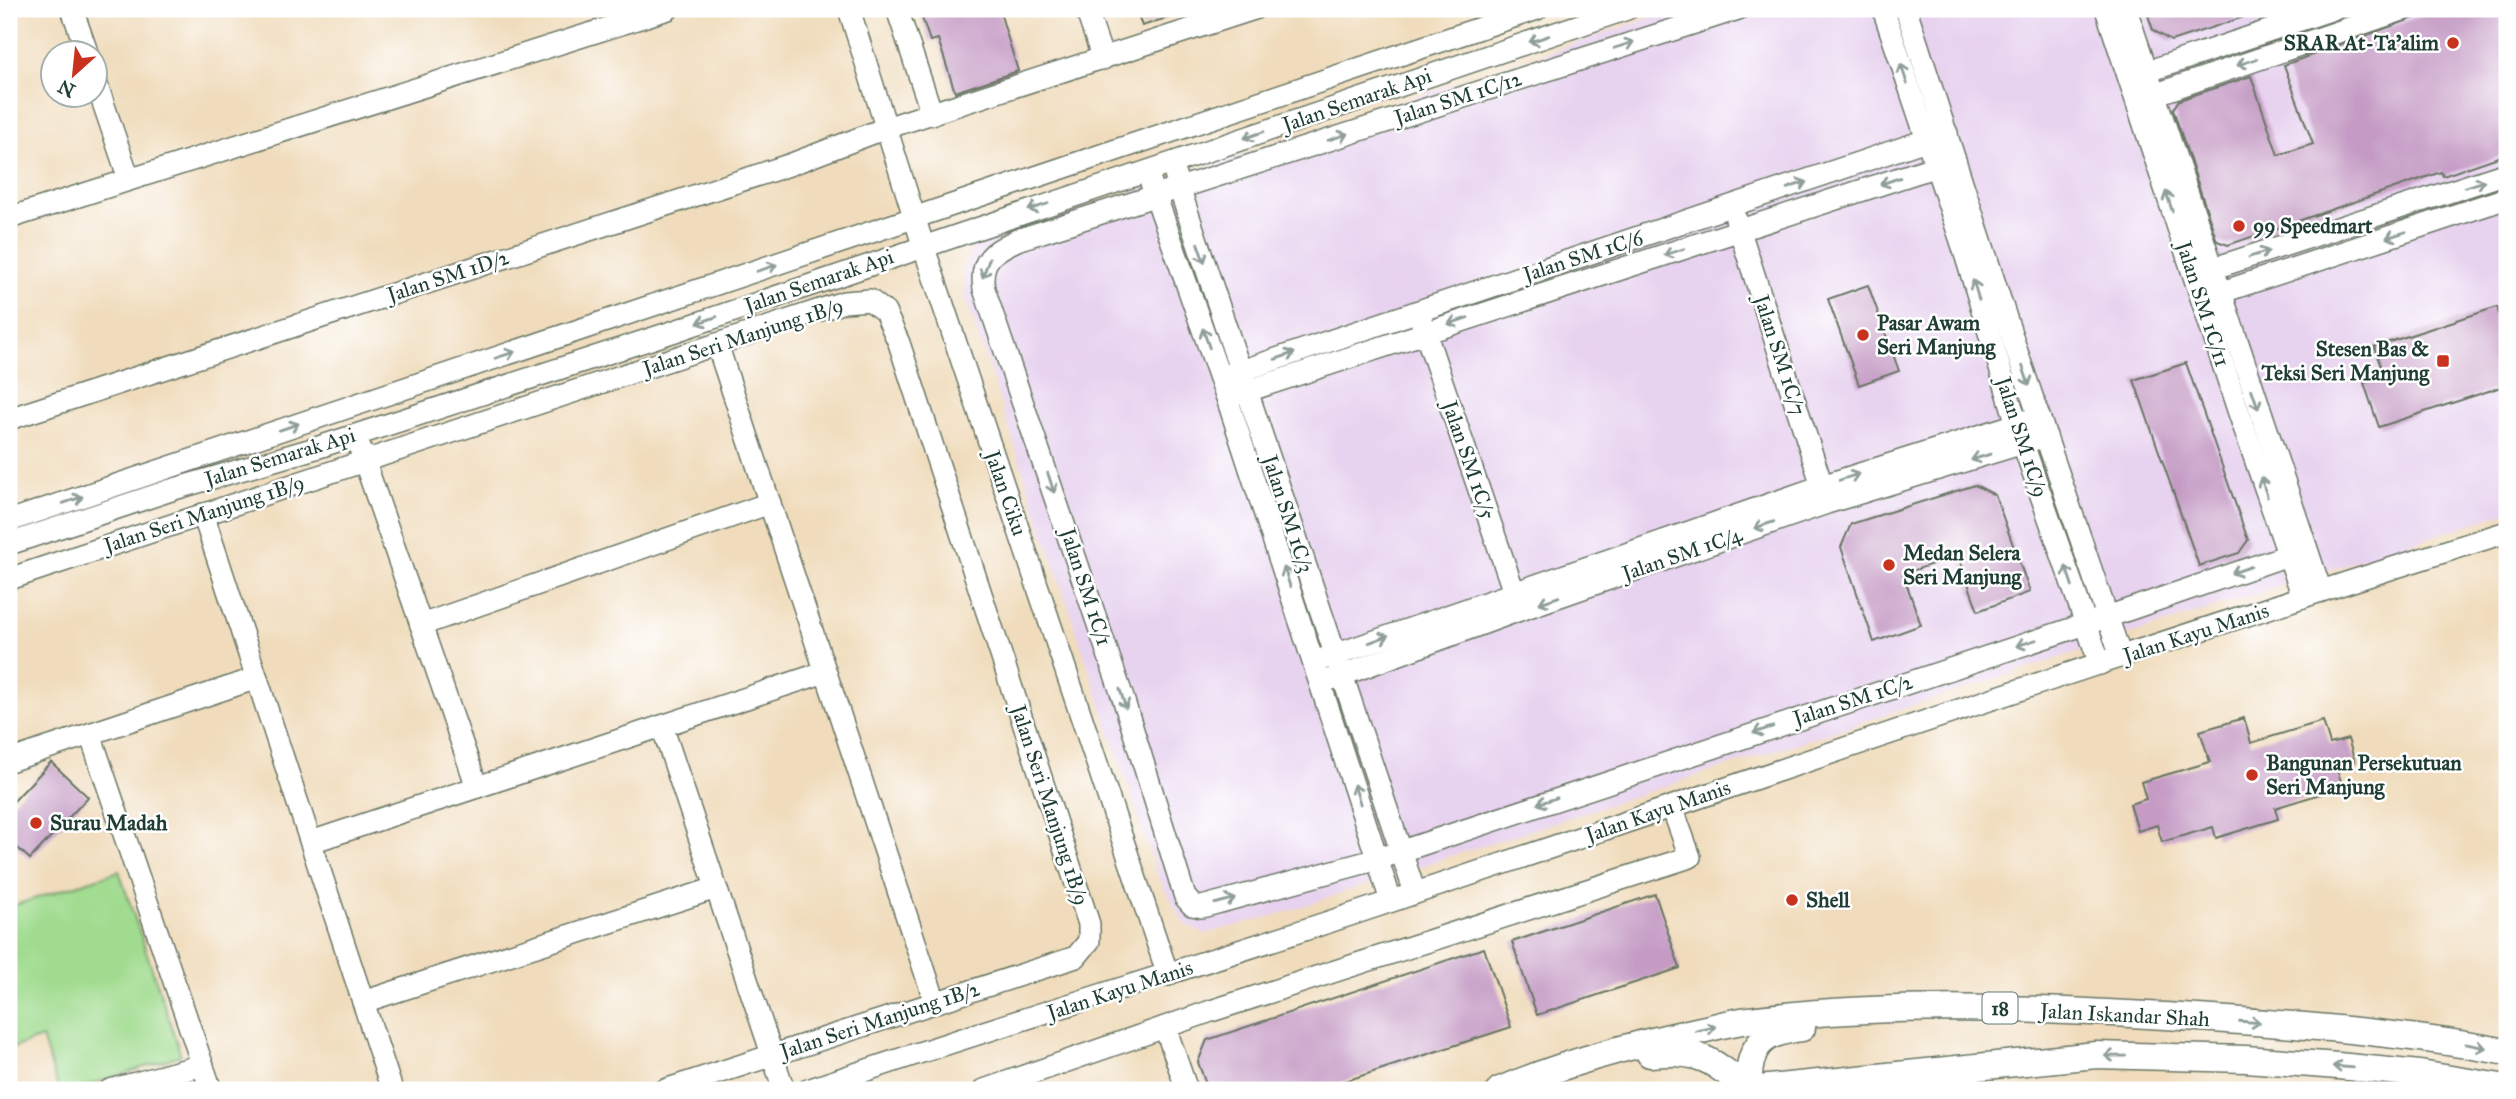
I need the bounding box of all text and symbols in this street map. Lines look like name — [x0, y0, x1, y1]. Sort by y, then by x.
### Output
place label: SRAR At-Ta'alim — [2284, 30, 2439, 56]
one-way arrow — [1528, 34, 1550, 46]
marker: SRAR At-Ta'alim — [2445, 35, 2461, 51]
north arrow — [38, 38, 108, 108]
one-way arrow — [1613, 38, 1635, 50]
one-way arrow — [2237, 57, 2259, 69]
street label: Jalan Semarak Api — [1277, 62, 1435, 138]
one-way arrow — [1897, 64, 1910, 86]
street label: Jalan SM 1C/12 — [1389, 65, 1526, 131]
text: N — [54, 75, 79, 103]
one-way arrow — [1243, 130, 1265, 143]
one-way arrow — [1326, 130, 1348, 143]
one-way arrow — [1880, 176, 1902, 188]
one-way arrow — [2464, 176, 2486, 189]
one-way arrow — [1786, 178, 1808, 191]
one-way arrow — [2162, 190, 2175, 212]
one-way arrow — [1027, 202, 1049, 215]
place label: 99 Speedmart — [2253, 213, 2373, 239]
marker: 99 Speedmart — [2231, 218, 2247, 234]
street label: Jalan SM 1C/6 — [1518, 224, 1647, 288]
one-way arrow — [2385, 229, 2407, 242]
street label: Jalan SM 1C/11 — [2170, 236, 2236, 370]
one-way arrow — [1196, 242, 1208, 264]
street label: Jalan Semarak Api — [739, 243, 897, 319]
street label: Jalan SM 1D/2 — [382, 244, 513, 309]
one-way arrow — [1664, 247, 1686, 259]
one-way arrow — [2247, 247, 2269, 259]
one-way arrow — [979, 257, 991, 278]
one-way arrow — [756, 261, 778, 273]
one-way arrow — [1969, 279, 1982, 301]
street label: Jalan SM 1C/7 — [1748, 290, 1812, 418]
street label: Jalan Seri Manjung 1B/9 — [638, 292, 847, 382]
place label: Pasar Awam Seri Manjung — [1877, 310, 1997, 360]
one-way arrow — [696, 315, 718, 327]
one-way arrow — [1447, 316, 1469, 328]
marker: Pasar Awam Seri Manjung — [1855, 327, 1871, 343]
one-way arrow — [1199, 328, 1211, 350]
place label: Stesen Bas & Teksi Seri Manjung — [2261, 336, 2430, 386]
one-way arrow — [494, 348, 516, 361]
one-way arrow — [1273, 349, 1295, 361]
marker: Stesen Bas & Teksi Seri Manjung — [2435, 353, 2451, 369]
one-way arrow — [2020, 365, 2033, 387]
street label: Jalan SM 1C/9 — [1990, 372, 2054, 500]
one-way arrow — [2250, 388, 2262, 410]
street label: Jalan SM 1C/5 — [1436, 395, 1501, 523]
one-way arrow — [278, 420, 300, 432]
street label: Jalan Semarak Api — [200, 422, 359, 493]
street label: Jalan Ciku — [979, 445, 1033, 539]
street label: Jalan SM 1C/3 — [1256, 450, 1319, 576]
one-way arrow — [1970, 451, 1992, 464]
street label: Jalan Seri Manjung 1B/9 — [99, 469, 308, 559]
one-way arrow — [1838, 470, 1860, 483]
one-way arrow — [1046, 471, 1059, 493]
one-way arrow — [2257, 476, 2269, 498]
one-way arrow — [62, 492, 84, 505]
one-way arrow — [1753, 520, 1775, 532]
street label: Jalan SM 1C/4 — [1617, 521, 1747, 587]
street label: Jalan SM 1C/1 — [1054, 523, 1117, 649]
place label: Medan Selera Seri Manjung — [1903, 540, 2023, 590]
marker: Medan Selera Seri Manjung — [1881, 557, 1897, 573]
one-way arrow — [2231, 565, 2253, 577]
one-way arrow — [2062, 566, 2074, 588]
one-way arrow — [1279, 567, 1292, 589]
one-way arrow — [1538, 595, 1560, 607]
street label: Jalan Kayu Manis — [2118, 597, 2272, 669]
one-way arrow — [1368, 632, 1390, 644]
one-way arrow — [2015, 637, 2037, 650]
street label: Jalan SM 1C/2 — [1788, 668, 1917, 732]
one-way arrow — [1118, 687, 1130, 709]
street label: Jalan Seri Manjung 1B/9 — [1005, 700, 1095, 909]
one-way arrow — [1753, 725, 1775, 737]
place label: Bangunan Persekutuan Seri Manjung — [2266, 750, 2462, 800]
marker: Bangunan Persekutuan Seri Manjung — [2244, 767, 2260, 783]
street label: Jalan Kayu Manis — [1580, 774, 1734, 849]
one-way arrow — [1350, 783, 1362, 805]
one-way arrow — [1537, 796, 1559, 808]
place label: Surau Madah — [50, 810, 168, 836]
marker: Surau Madah — [28, 815, 44, 831]
place label: Shell — [1806, 887, 1851, 913]
marker: Shell — [1784, 892, 1800, 908]
one-way arrow — [1213, 893, 1235, 906]
street label: Jalan Kayu Manis — [1042, 954, 1196, 1026]
street label: Jalan Seri Manjung 1B/2 — [775, 975, 984, 1065]
road number: 18 — [1982, 992, 2018, 1024]
street label: Jalan Iskandar Shah — [2038, 997, 2211, 1032]
one-way arrow — [2239, 1015, 2262, 1028]
one-way arrow — [1694, 1021, 1717, 1035]
one-way arrow — [2464, 1040, 2487, 1054]
one-way arrow — [2104, 1049, 2127, 1062]
one-way arrow — [2332, 1060, 2354, 1073]

